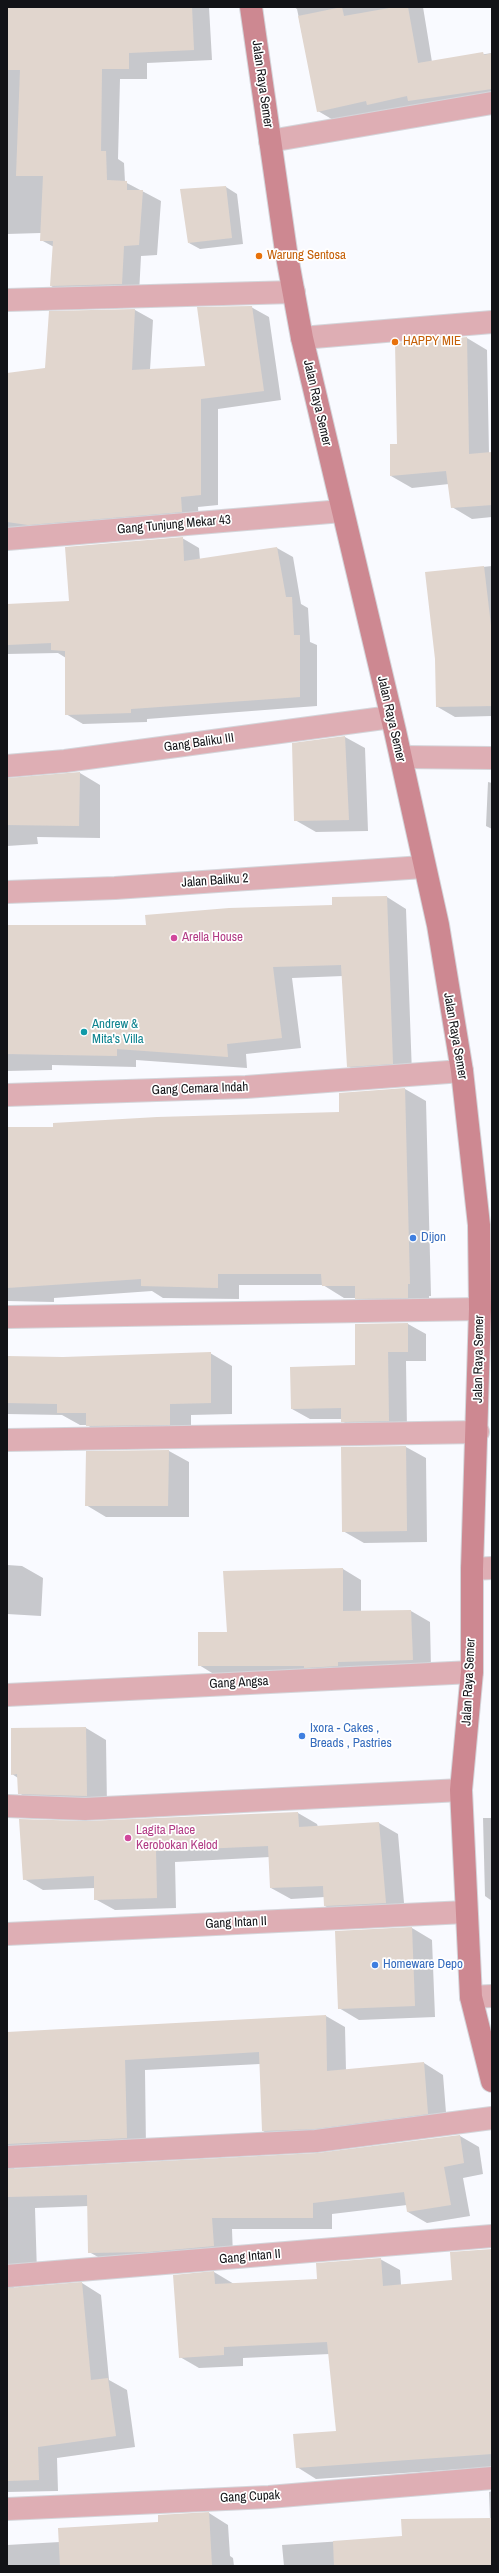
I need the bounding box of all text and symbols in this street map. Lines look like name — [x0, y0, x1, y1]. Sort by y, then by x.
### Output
street label: Jalan Raya Semer — [248, 39, 276, 129]
place label: Warung Sentosa — [267, 248, 346, 264]
marker: Warung Sentosa — [254, 251, 264, 261]
place label: HAPPY MIE — [403, 334, 461, 350]
marker: HAPPY MIE — [390, 337, 400, 347]
street label: Jalan Raya Semer — [300, 359, 334, 447]
street label: Gang Tunjung Mekar 43 — [117, 512, 231, 538]
street label: Jalan Raya Semer — [374, 675, 408, 763]
street label: Gang Baliku III — [163, 730, 235, 756]
street label: Jalan Baliku 2 — [181, 871, 249, 891]
place label: Arella House — [182, 930, 243, 946]
marker: Arella House — [169, 933, 179, 943]
street label: Jalan Raya Semer — [440, 991, 470, 1081]
place label: Andrew & Mita's Villa — [92, 1017, 144, 1048]
marker: Andrew & Mita's Villa — [79, 1027, 89, 1037]
street label: Gang Cemara Indah — [151, 1080, 249, 1098]
place label: Dijon — [421, 1230, 446, 1246]
marker: Dijon — [408, 1233, 418, 1243]
street label: Jalan Raya Semer — [470, 1315, 488, 1403]
street label: Jalan Raya Semer — [459, 1638, 479, 1726]
street label: Gang Angsa — [209, 1674, 269, 1692]
place label: Ixora - Cakes , Breads , Pastries — [310, 1721, 392, 1752]
marker: Ixora - Cakes , Breads , Pastries — [297, 1731, 307, 1741]
place label: Lagita Place Kerobokan Kelod — [136, 1823, 218, 1854]
marker: Lagita Place Kerobokan Kelod — [123, 1833, 133, 1843]
street label: Gang Intan II — [205, 1914, 267, 1932]
place label: Homeware Depo — [383, 1957, 463, 1973]
marker: Homeware Depo — [370, 1960, 380, 1970]
street label: Gang Intan II — [219, 2247, 281, 2267]
street label: Gang Cupak — [220, 2488, 280, 2506]

